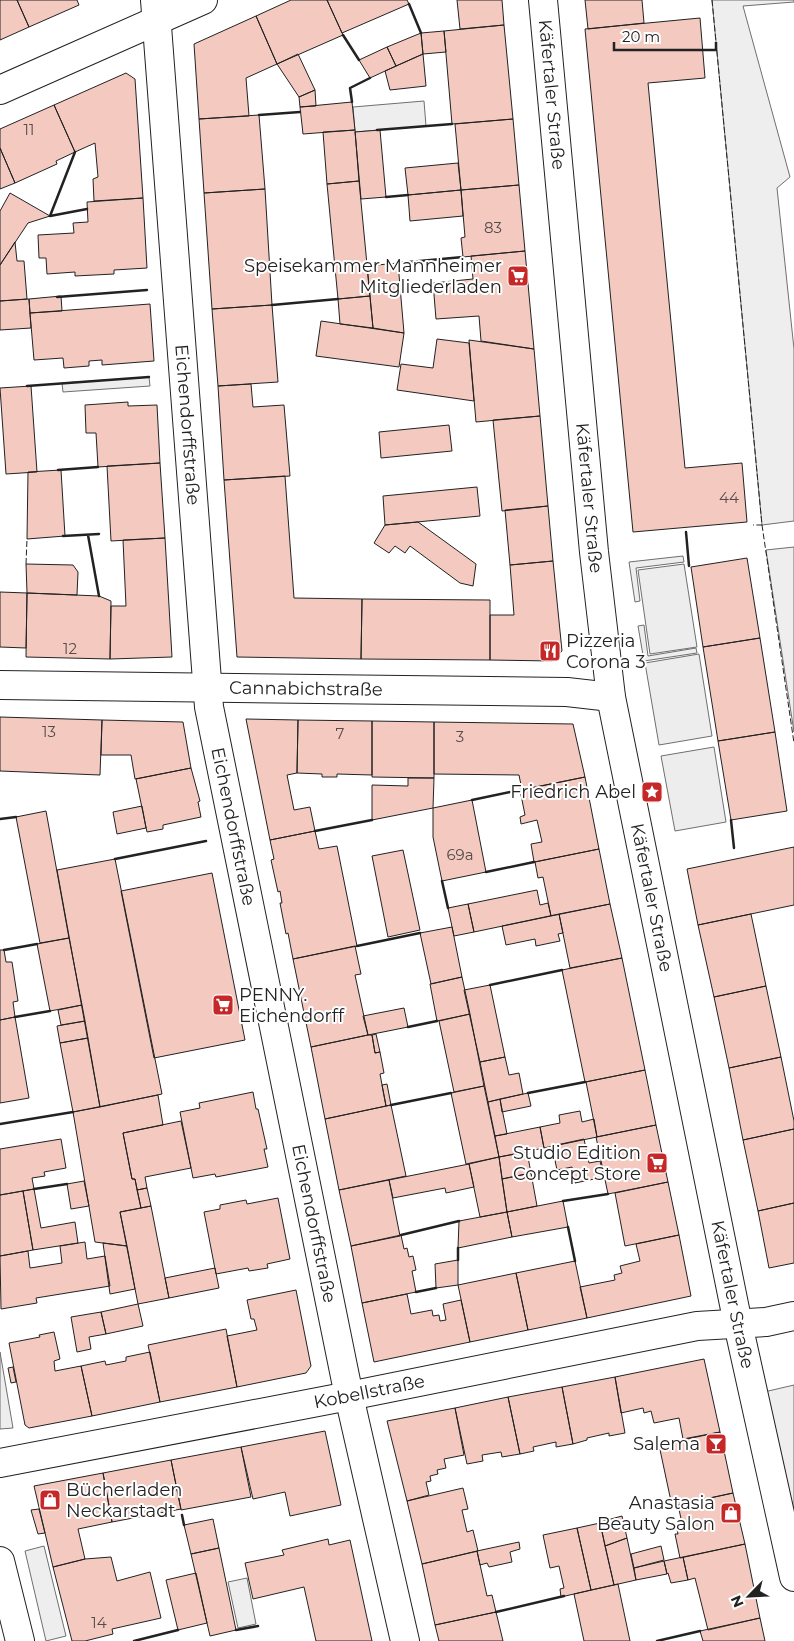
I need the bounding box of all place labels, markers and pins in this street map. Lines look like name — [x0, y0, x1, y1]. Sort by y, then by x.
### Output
place label: Speisekammer Mannheimer Mitgliederladen — [244, 255, 502, 298]
supermarket icon: Speisekammer Mannheimer Mitgliederladen — [506, 264, 530, 288]
place label: Pizzeria Corona 3 — [566, 630, 646, 673]
restaurant icon: Pizzeria Corona 3 — [538, 639, 562, 663]
place icon: Friedrich Abel — [640, 780, 664, 804]
place label: Friedrich Abel — [510, 781, 636, 803]
place label: PENNY. Eichendorff — [239, 984, 345, 1027]
supermarket icon: PENNY. Eichendorff — [211, 993, 235, 1017]
place label: Studio Edition Concept Store — [513, 1142, 641, 1185]
supermarket icon: Studio Edition Concept Store — [645, 1151, 669, 1175]
bar icon: Salema — [704, 1432, 728, 1456]
place label: Salema — [633, 1433, 700, 1455]
place label: Bücherladen Neckarstadt — [66, 1479, 183, 1522]
shop icon: Bücherladen Neckarstadt — [38, 1488, 62, 1512]
place label: Anastasia Beauty Salon — [597, 1492, 715, 1535]
shop icon: Anastasia Beauty Salon — [719, 1501, 743, 1525]

